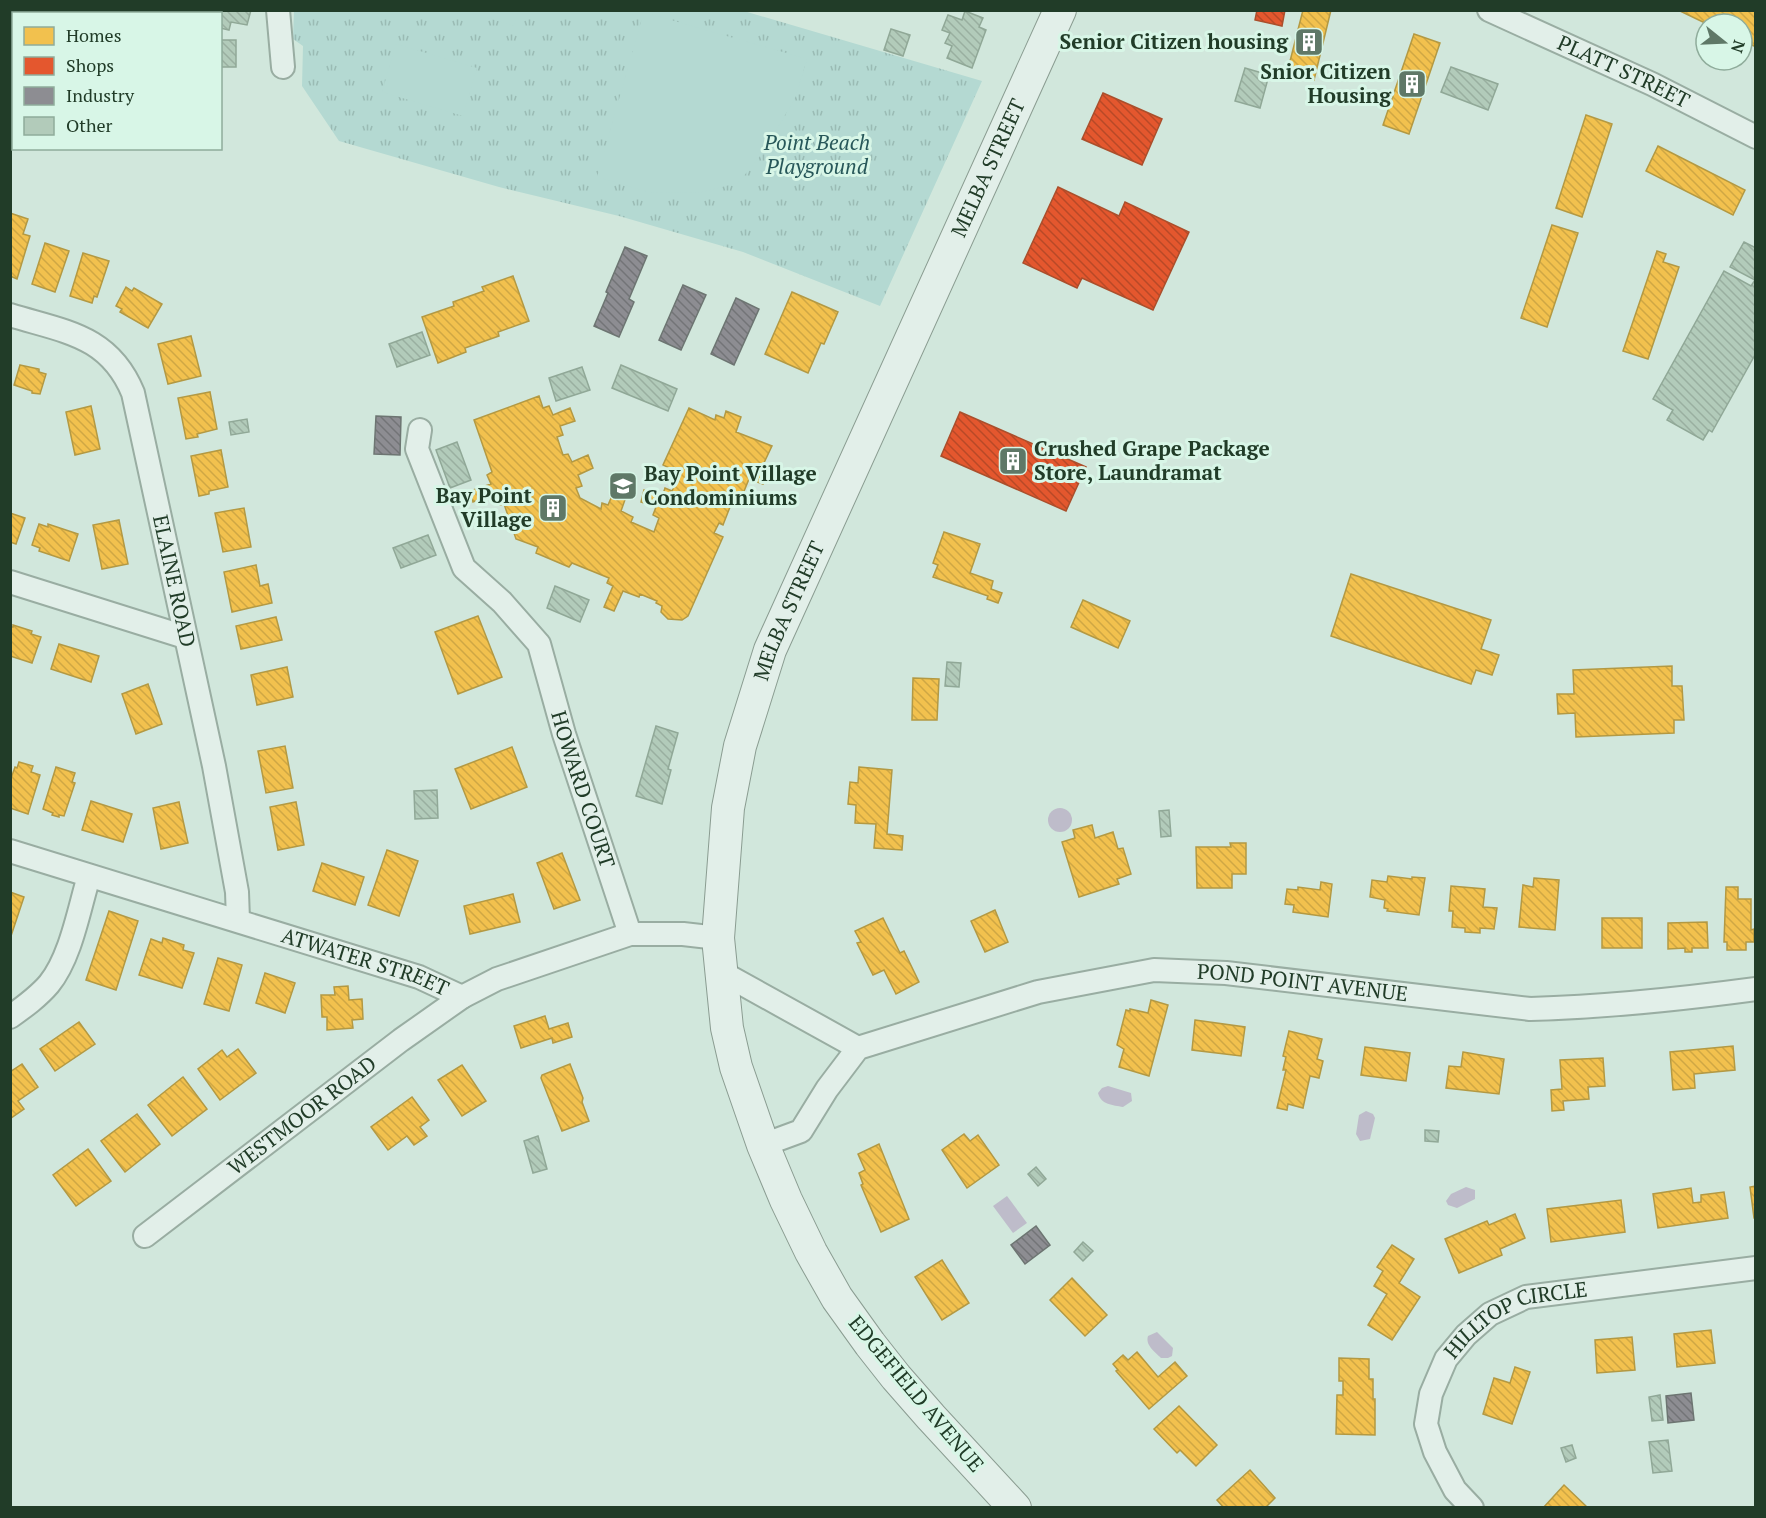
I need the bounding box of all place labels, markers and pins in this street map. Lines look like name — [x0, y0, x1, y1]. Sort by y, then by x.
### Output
building icon: Senior Citizen housing — [1293, 26, 1325, 58]
place label: Senior Citizen housing — [1059, 27, 1289, 55]
place label: Snior Citizen Housing — [1260, 57, 1392, 109]
building icon: Snior Citizen Housing — [1396, 68, 1428, 100]
place label: Crushed Grape Package Store, Laundramat — [1034, 434, 1270, 486]
building icon: Crushed Grape Package Store, Laundramat — [997, 445, 1029, 477]
place label: Bay Point Village Condominiums — [644, 459, 817, 511]
school or university icon: Bay Point Village Condominiums — [607, 470, 639, 502]
place label: Bay Point Village — [436, 481, 533, 533]
building icon: Bay Point Village — [537, 492, 569, 524]

